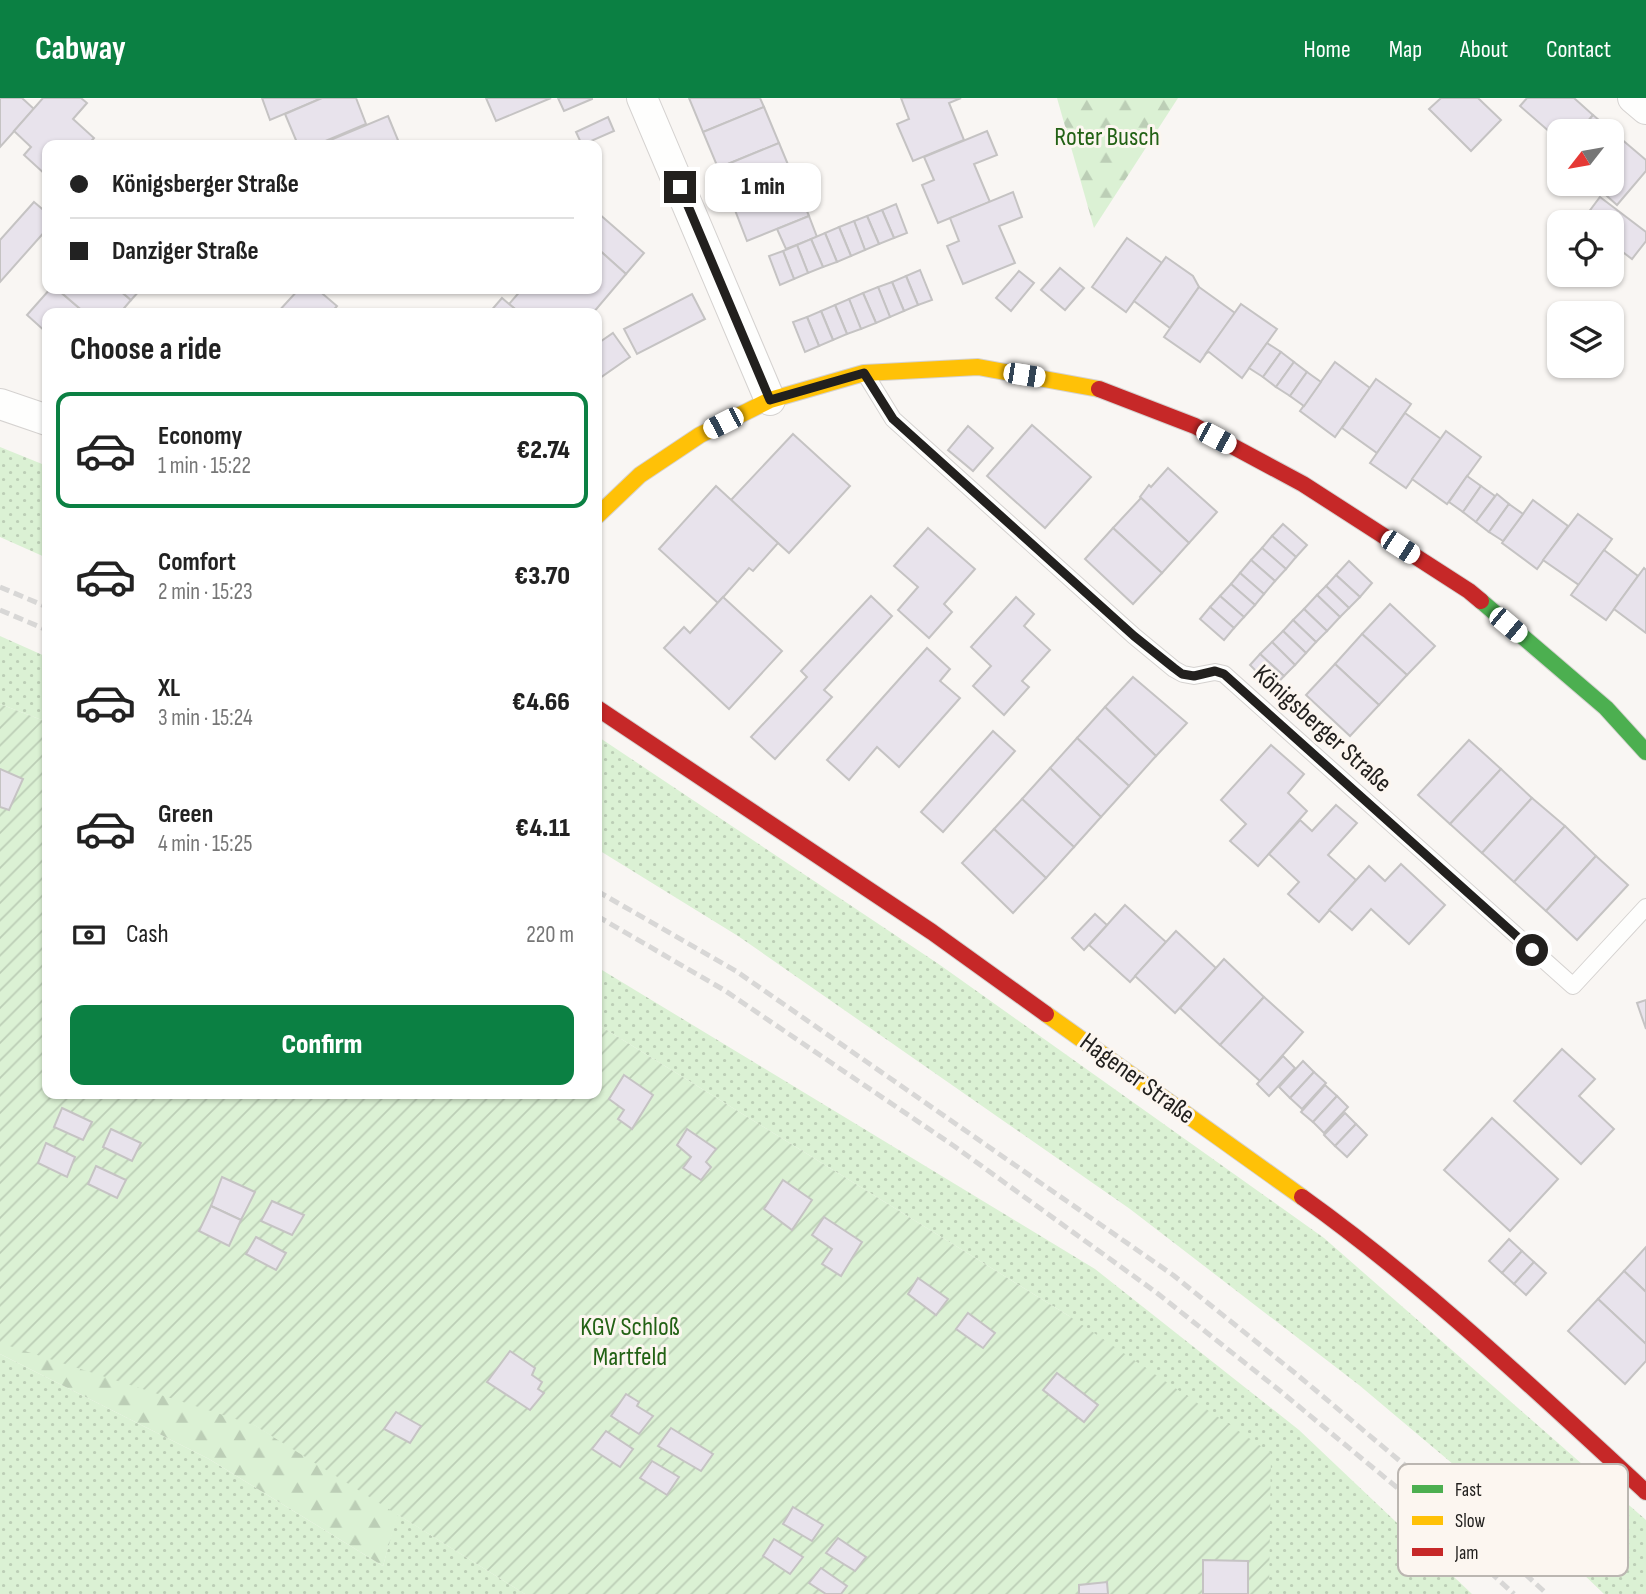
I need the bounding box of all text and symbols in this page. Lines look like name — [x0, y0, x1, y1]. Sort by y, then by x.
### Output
text: Cabway — [35, 29, 126, 69]
text: Home — [1303, 35, 1351, 64]
text: Map — [1389, 35, 1422, 64]
text: About — [1460, 35, 1508, 64]
text: Contact — [1546, 35, 1611, 64]
north arrow — [1547, 119, 1624, 196]
map controls — [1547, 119, 1624, 378]
park label: Roter Busch — [1054, 122, 1160, 153]
callout: 1 min — [704, 162, 820, 212]
text: Königsberger Straße — [112, 169, 299, 200]
route end — [664, 171, 696, 203]
text: 1 min — [741, 173, 785, 201]
button: locate — [1547, 210, 1624, 287]
text: Danziger Straße — [112, 236, 259, 267]
button: layers — [1547, 301, 1624, 378]
text: Choose a ride — [70, 330, 222, 369]
car — [1002, 361, 1047, 389]
car — [700, 404, 747, 442]
icon: car — [74, 419, 137, 482]
car — [1193, 419, 1240, 457]
text: Economy — [158, 421, 242, 452]
text: €2.74 — [516, 435, 570, 466]
text: 1 min · 15:22 — [158, 452, 251, 480]
car — [1377, 527, 1424, 567]
icon: car — [74, 545, 137, 608]
text: Comfort — [158, 547, 236, 578]
text: €3.70 — [515, 561, 570, 592]
text: 2 min · 15:23 — [158, 578, 253, 606]
car — [1486, 603, 1531, 647]
street label: Königsberger Straße — [1246, 659, 1398, 799]
icon: car — [74, 671, 137, 734]
text: XL — [158, 673, 180, 704]
text: €4.66 — [512, 687, 570, 718]
text: 3 min · 15:24 — [158, 704, 253, 732]
icon: car — [74, 797, 137, 860]
text: Green — [158, 799, 213, 830]
text: €4.11 — [515, 813, 570, 844]
text: 4 min · 15:25 — [158, 830, 252, 858]
icon: cash — [70, 916, 108, 954]
text: Cash — [126, 919, 169, 950]
text: 220 m — [526, 921, 574, 949]
route start — [1516, 934, 1548, 966]
button: Confirm — [70, 1005, 574, 1085]
street label: Hagener Straße — [1073, 1027, 1201, 1131]
park label: KGV Schloß Martfeld — [580, 1312, 680, 1373]
legend — [1398, 1464, 1628, 1576]
text: Fast — [1455, 1479, 1482, 1502]
text: Slow — [1455, 1510, 1485, 1533]
text: Jam — [1454, 1542, 1478, 1565]

